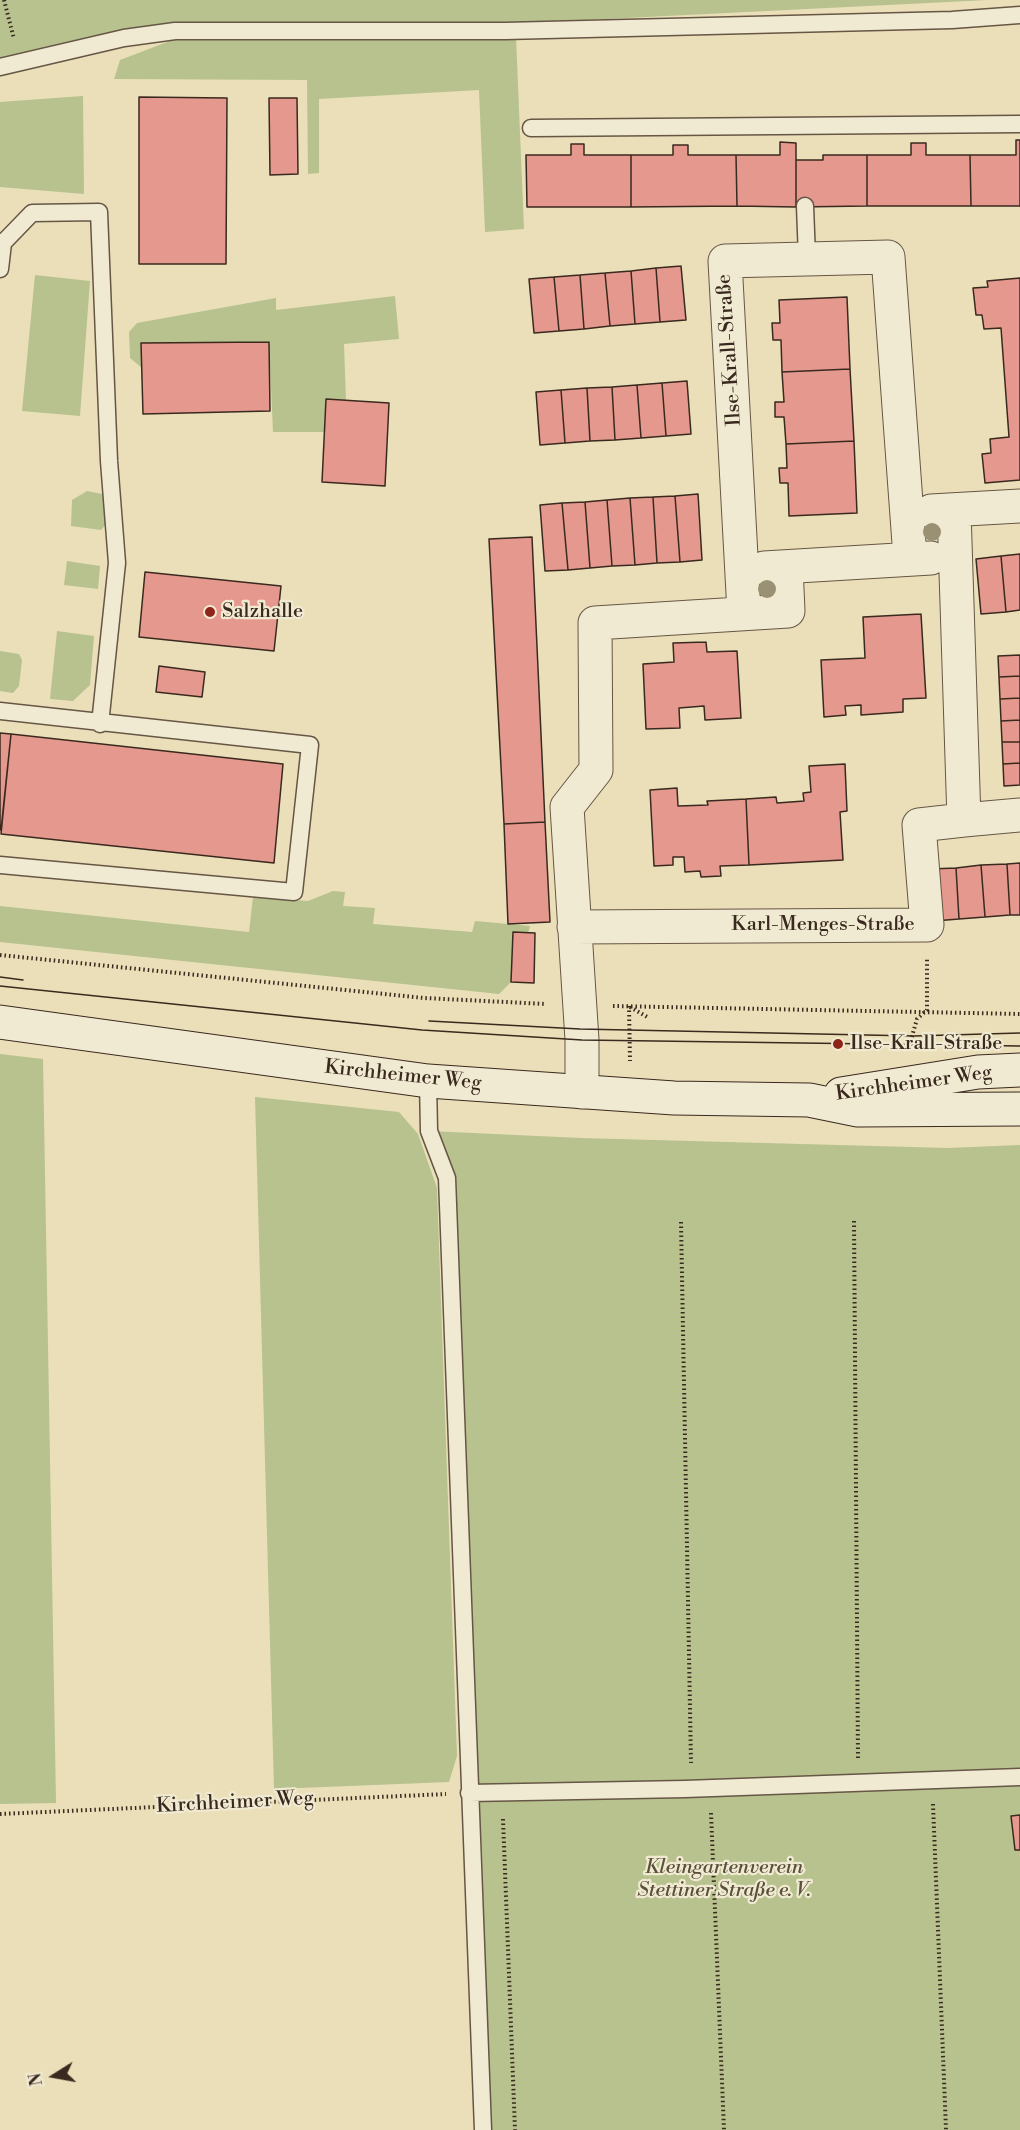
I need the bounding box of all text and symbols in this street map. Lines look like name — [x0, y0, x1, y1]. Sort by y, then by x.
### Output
street label: Ilse-Krall-Straße — [713, 273, 747, 427]
place label: Salzhalle — [222, 600, 303, 624]
marker: Salzhalle — [203, 605, 217, 619]
street label: Karl-Menges-Straße — [731, 913, 915, 937]
place label: Ilse-Krall-Straße — [850, 1032, 1002, 1056]
marker: Ilse-Krall-Straße — [831, 1037, 845, 1051]
street label: Kirchheimer Weg — [323, 1056, 483, 1096]
street label: Kirchheimer Weg — [834, 1061, 994, 1107]
street label: Kirchheimer Weg — [156, 1787, 314, 1819]
park label: Kleingartenverein Stettiner Straße e. V. — [637, 1856, 811, 1903]
north arrow — [24, 2046, 84, 2106]
text: N — [25, 2071, 47, 2088]

